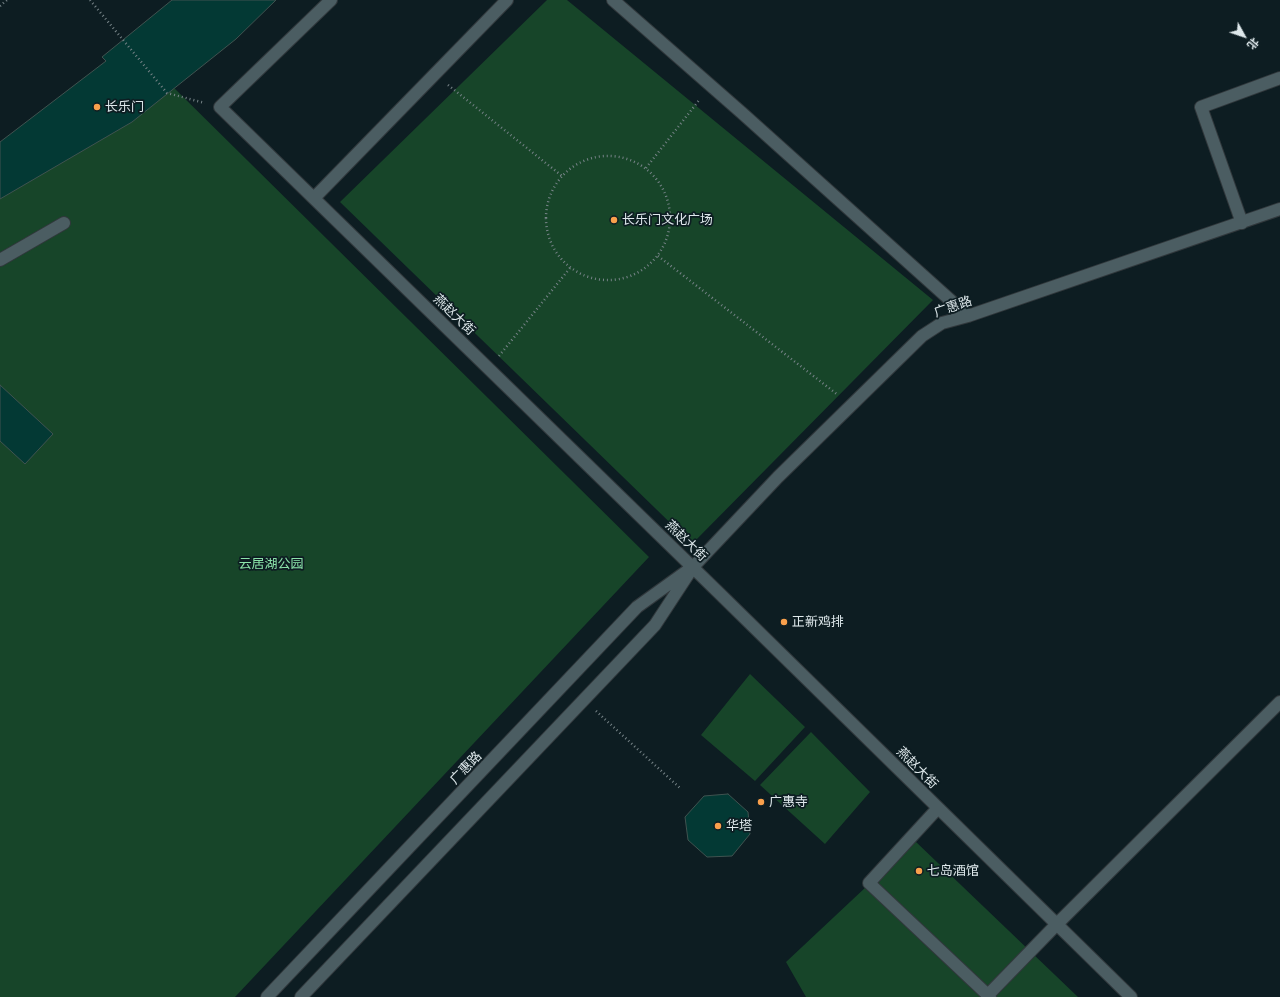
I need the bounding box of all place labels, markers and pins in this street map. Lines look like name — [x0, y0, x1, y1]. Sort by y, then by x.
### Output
place label: 长乐门 — [105, 99, 144, 115]
marker: 长乐门 — [92, 102, 102, 112]
place label: 长乐门文化广场 — [622, 212, 713, 228]
marker: 长乐门文化广场 — [609, 215, 619, 225]
place label: 正新鸡排 — [792, 614, 844, 630]
marker: 正新鸡排 — [779, 617, 789, 627]
place label: 广惠寺 — [769, 794, 808, 810]
marker: 广惠寺 — [756, 797, 766, 807]
place label: 华塔 — [726, 818, 752, 834]
marker: 华塔 — [713, 821, 723, 831]
place label: 七岛酒馆 — [927, 863, 979, 879]
marker: 七岛酒馆 — [914, 866, 924, 876]

